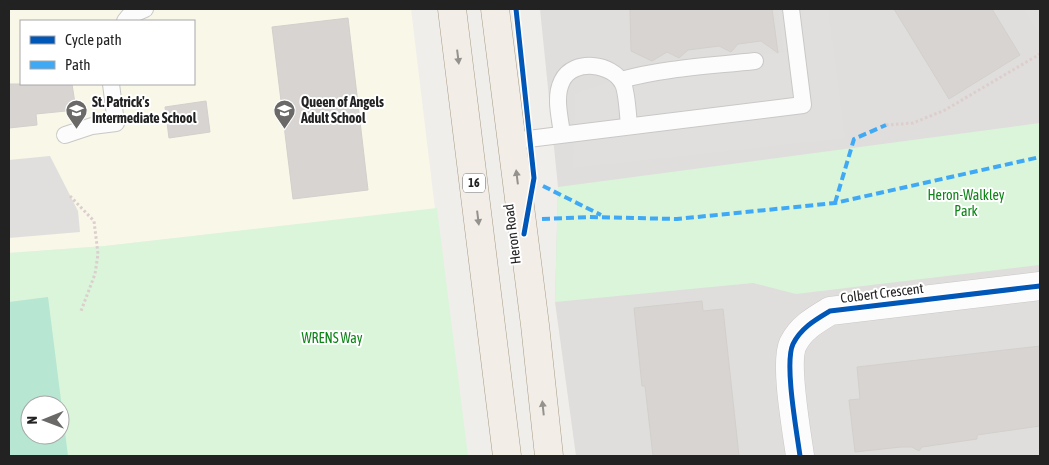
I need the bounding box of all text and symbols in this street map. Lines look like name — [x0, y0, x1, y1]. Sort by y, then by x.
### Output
legend — [20, 20, 195, 85]
text: Cycle path — [65, 31, 122, 48]
one-way arrow — [454, 49, 462, 65]
text: Path — [65, 56, 91, 73]
place label: St. Patrick's Intermediate School — [92, 94, 197, 126]
place label: Queen of Angels Adult School — [300, 94, 384, 126]
school or university icon: St. Patrick's Intermediate School — [64, 98, 88, 129]
school or university icon: Queen of Angels Adult School — [273, 98, 297, 129]
one-way arrow — [512, 169, 520, 185]
road number: 16 — [463, 174, 485, 192]
park label: Heron-Walkley Park — [927, 187, 1005, 219]
street label: Heron Road — [500, 203, 524, 265]
one-way arrow — [474, 211, 482, 227]
street label: Colbert Crescent — [840, 280, 924, 306]
park label: WRENS Way — [301, 330, 363, 346]
north arrow — [20, 395, 70, 445]
one-way arrow — [539, 399, 547, 415]
text: N — [24, 416, 40, 424]

